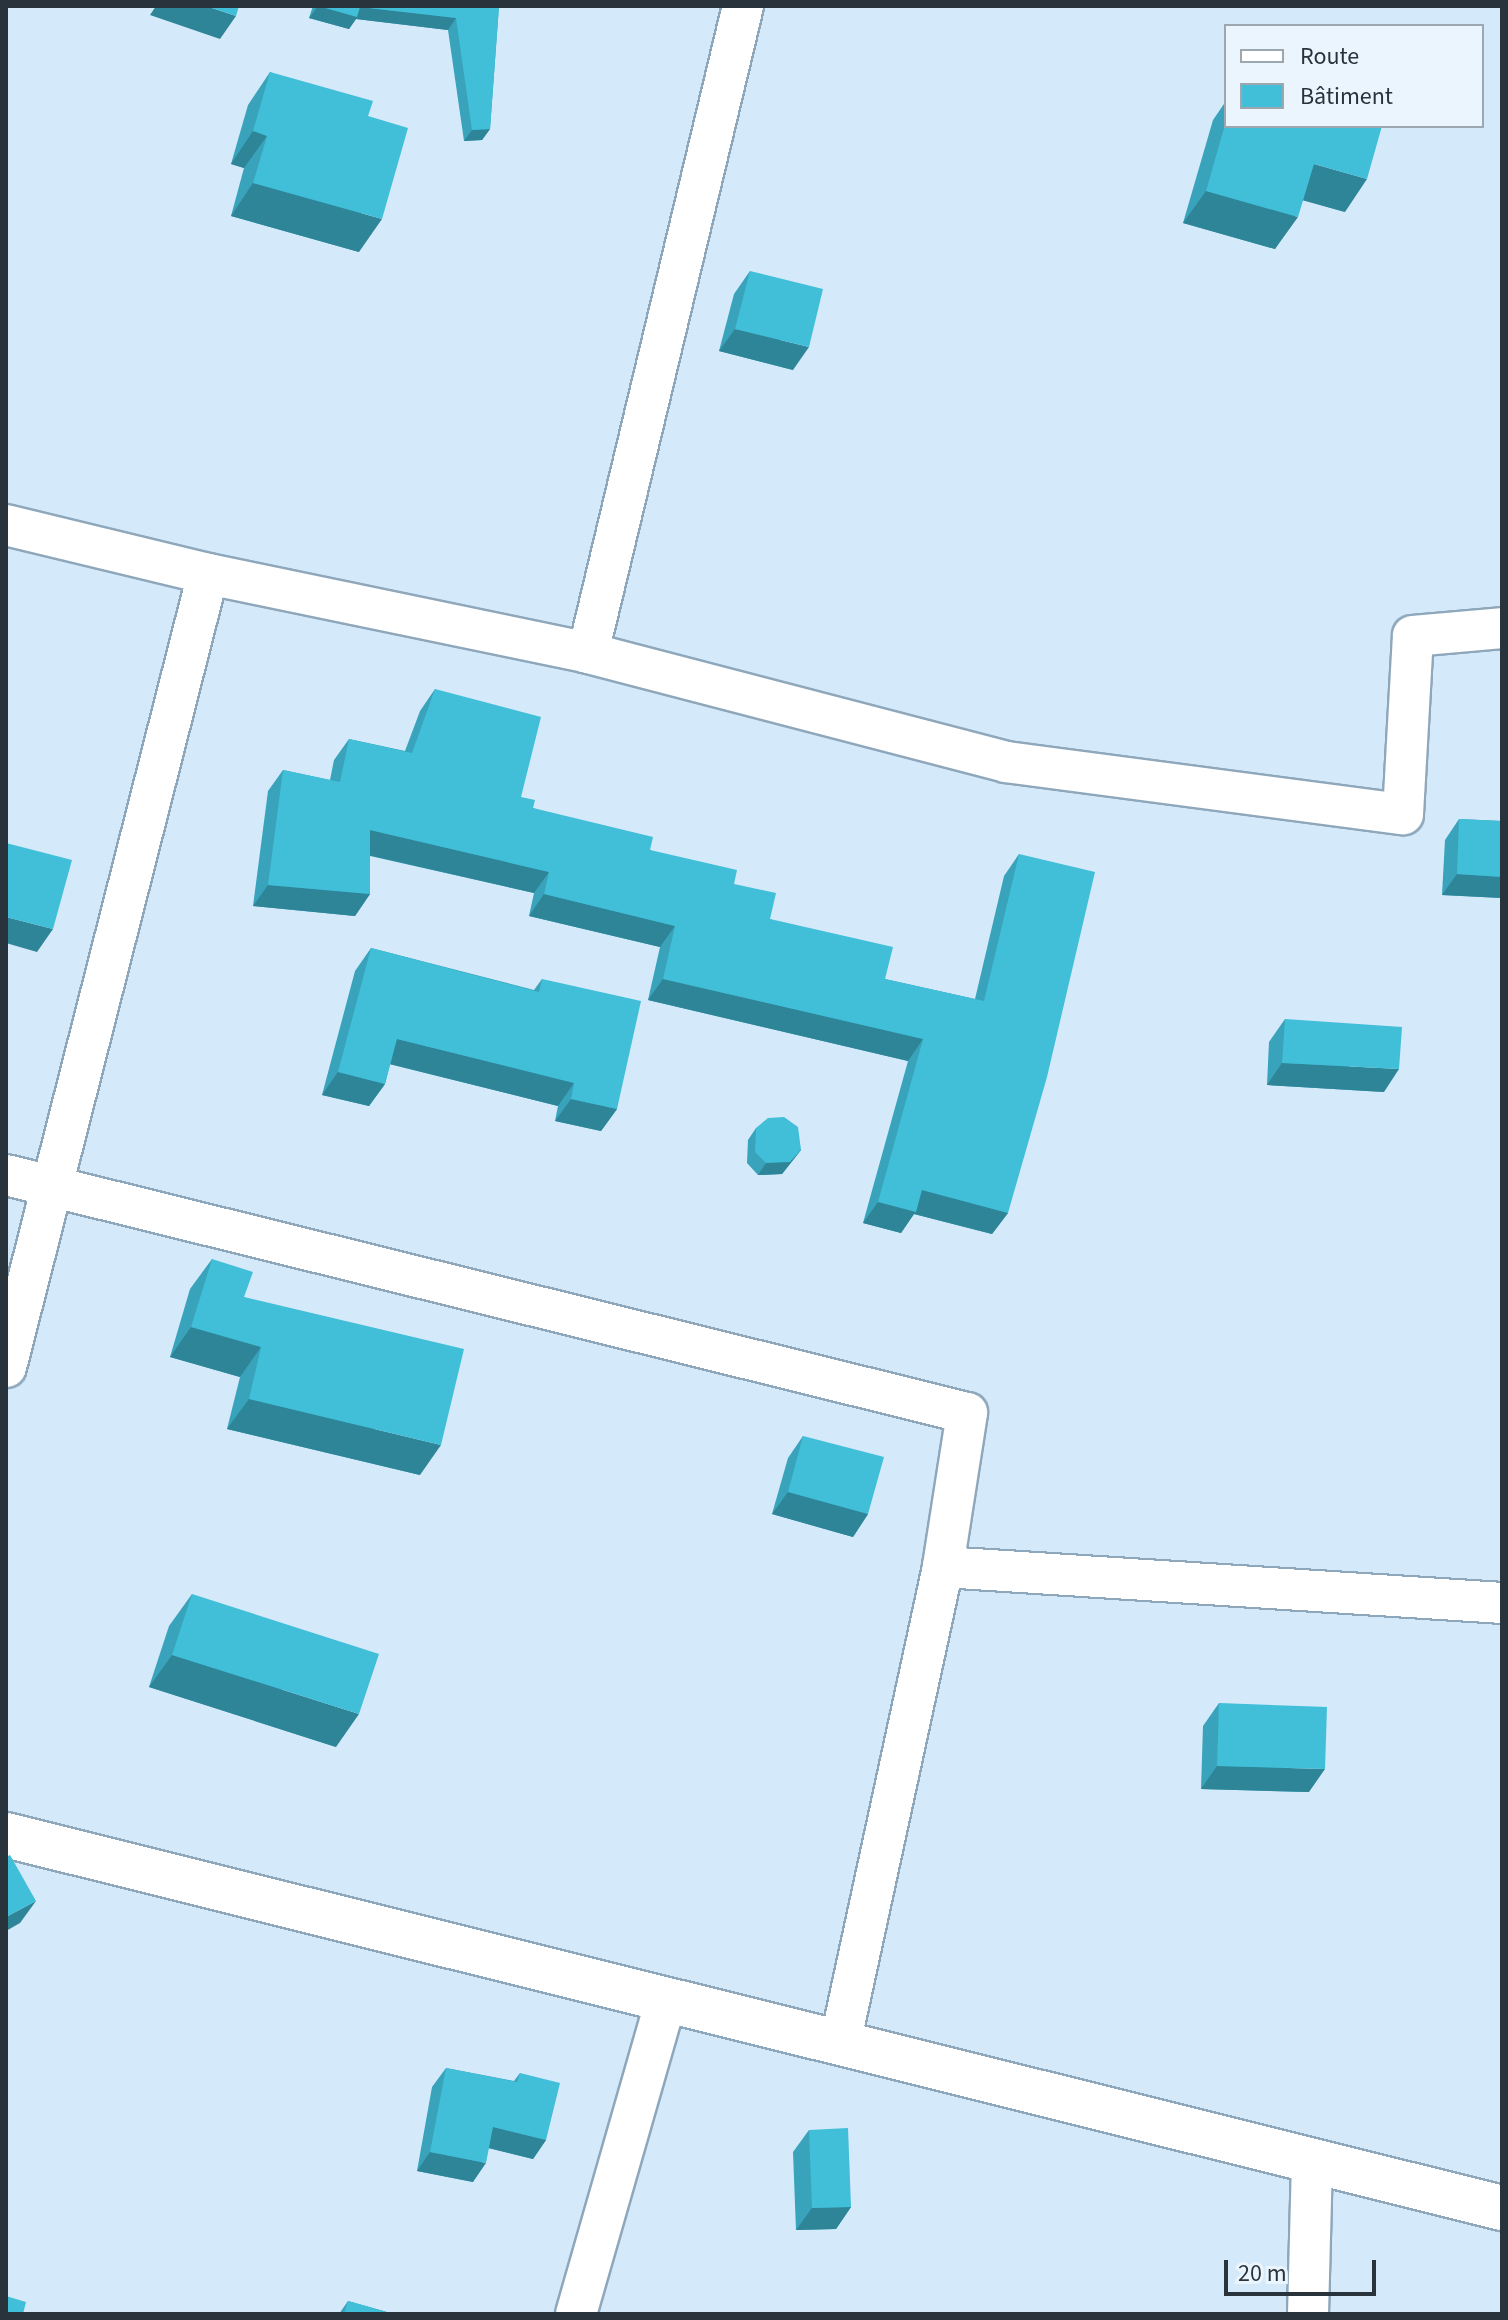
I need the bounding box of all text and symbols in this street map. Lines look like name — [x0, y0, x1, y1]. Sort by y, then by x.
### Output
legend — [1224, 24, 1484, 128]
text: Route — [1300, 39, 1359, 74]
text: Bâtiment — [1300, 79, 1393, 114]
scale bar — [1228, 2244, 1380, 2294]
text: 20 m — [1238, 2256, 1287, 2291]

